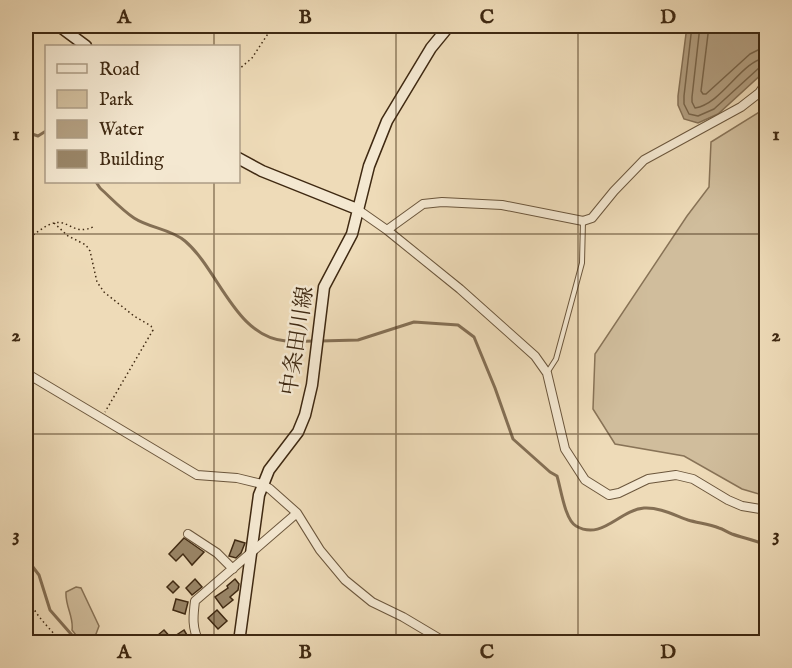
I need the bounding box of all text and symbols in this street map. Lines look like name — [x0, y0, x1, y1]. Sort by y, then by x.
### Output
text: A — [116, 5, 132, 30]
text: B — [298, 5, 312, 30]
text: C — [480, 5, 494, 30]
text: D — [660, 5, 676, 30]
legend — [45, 45, 240, 183]
text: Road — [99, 59, 140, 82]
text: Park — [99, 89, 134, 112]
text: Water — [99, 119, 144, 142]
text: 1 — [12, 122, 20, 147]
text: 1 — [772, 122, 780, 147]
text: Building — [99, 149, 164, 172]
street label: 中条田川線 — [276, 284, 320, 398]
text: 2 — [11, 323, 21, 348]
text: 2 — [771, 323, 781, 348]
text: 3 — [12, 523, 20, 548]
text: 3 — [772, 523, 780, 548]
text: A — [116, 640, 132, 665]
text: B — [298, 640, 312, 665]
text: C — [480, 640, 494, 665]
text: D — [660, 640, 676, 665]

